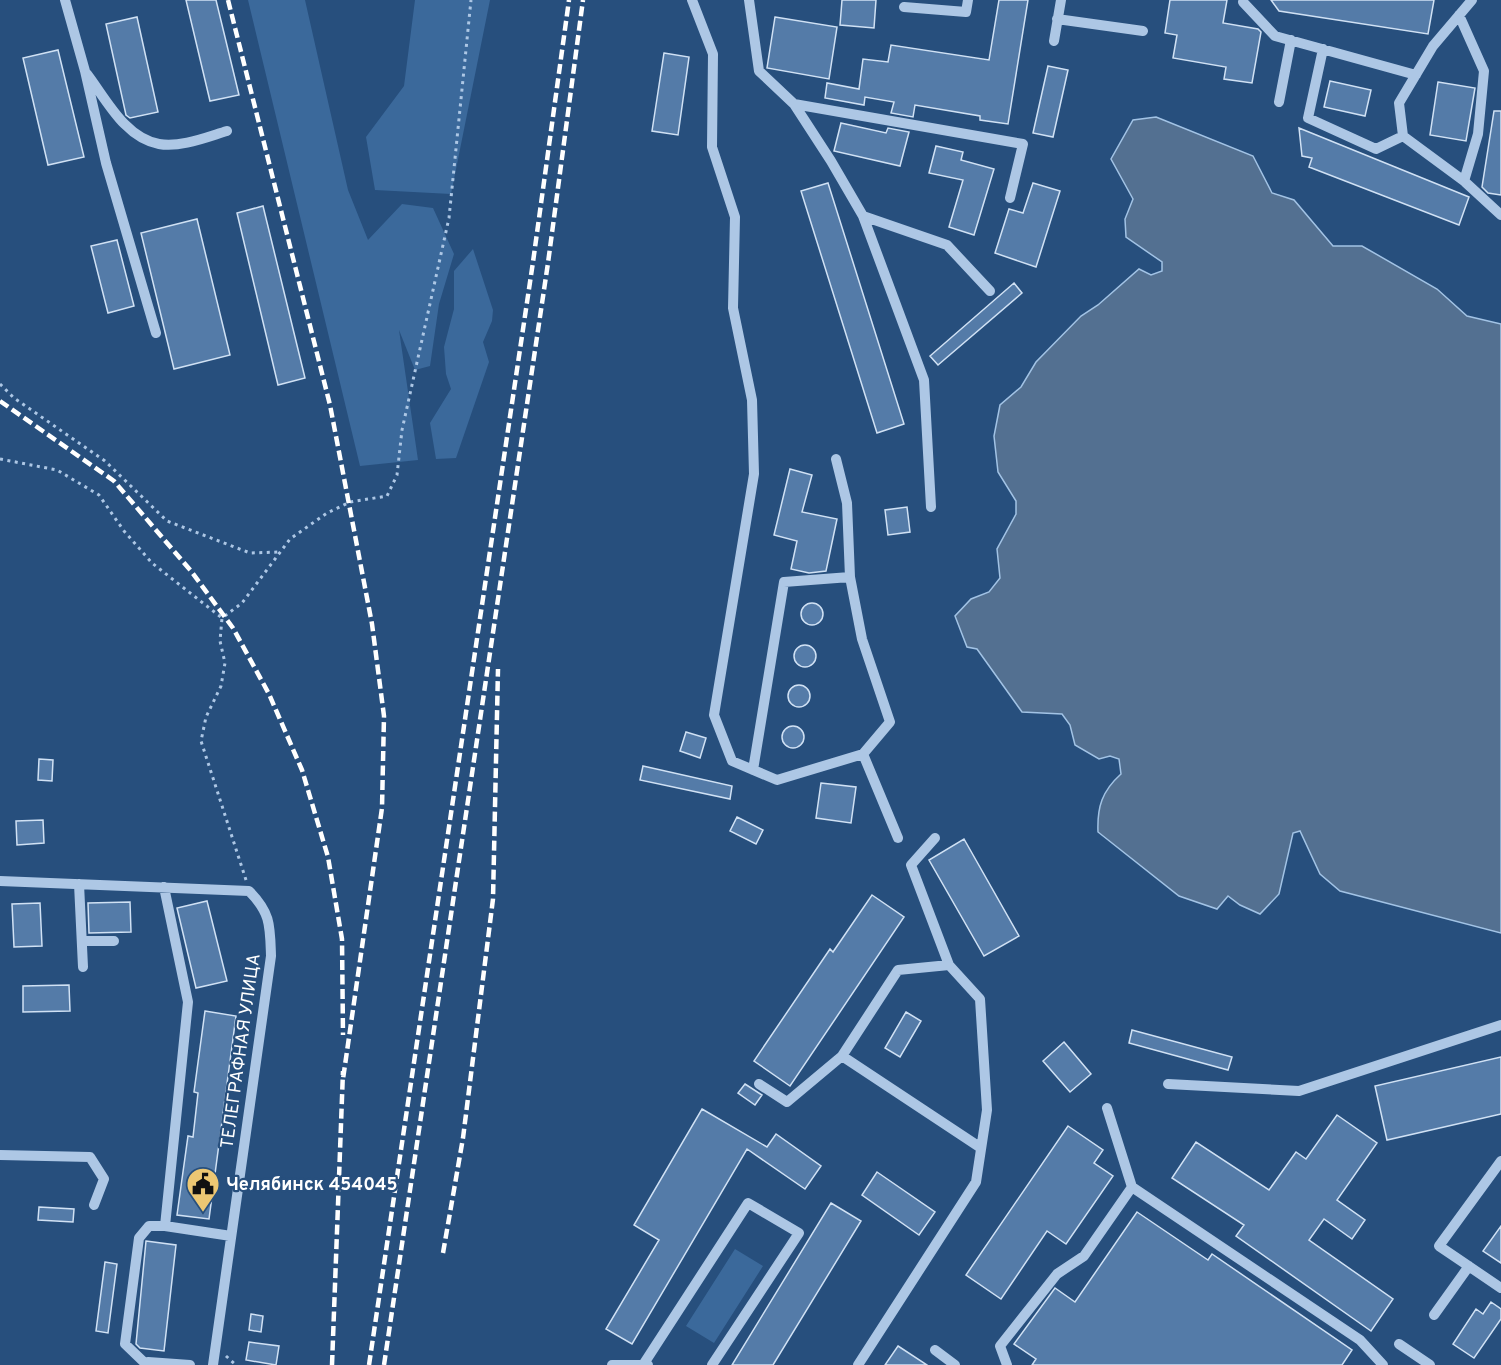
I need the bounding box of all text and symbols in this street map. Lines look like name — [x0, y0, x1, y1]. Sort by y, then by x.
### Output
street label: ТЕЛЕГРАФНАЯ УЛИЦА — [216, 952, 267, 1150]
public building icon: Челябинск 454045 — [185, 1166, 221, 1213]
place label: Челябинск 454045 — [226, 1174, 398, 1197]

